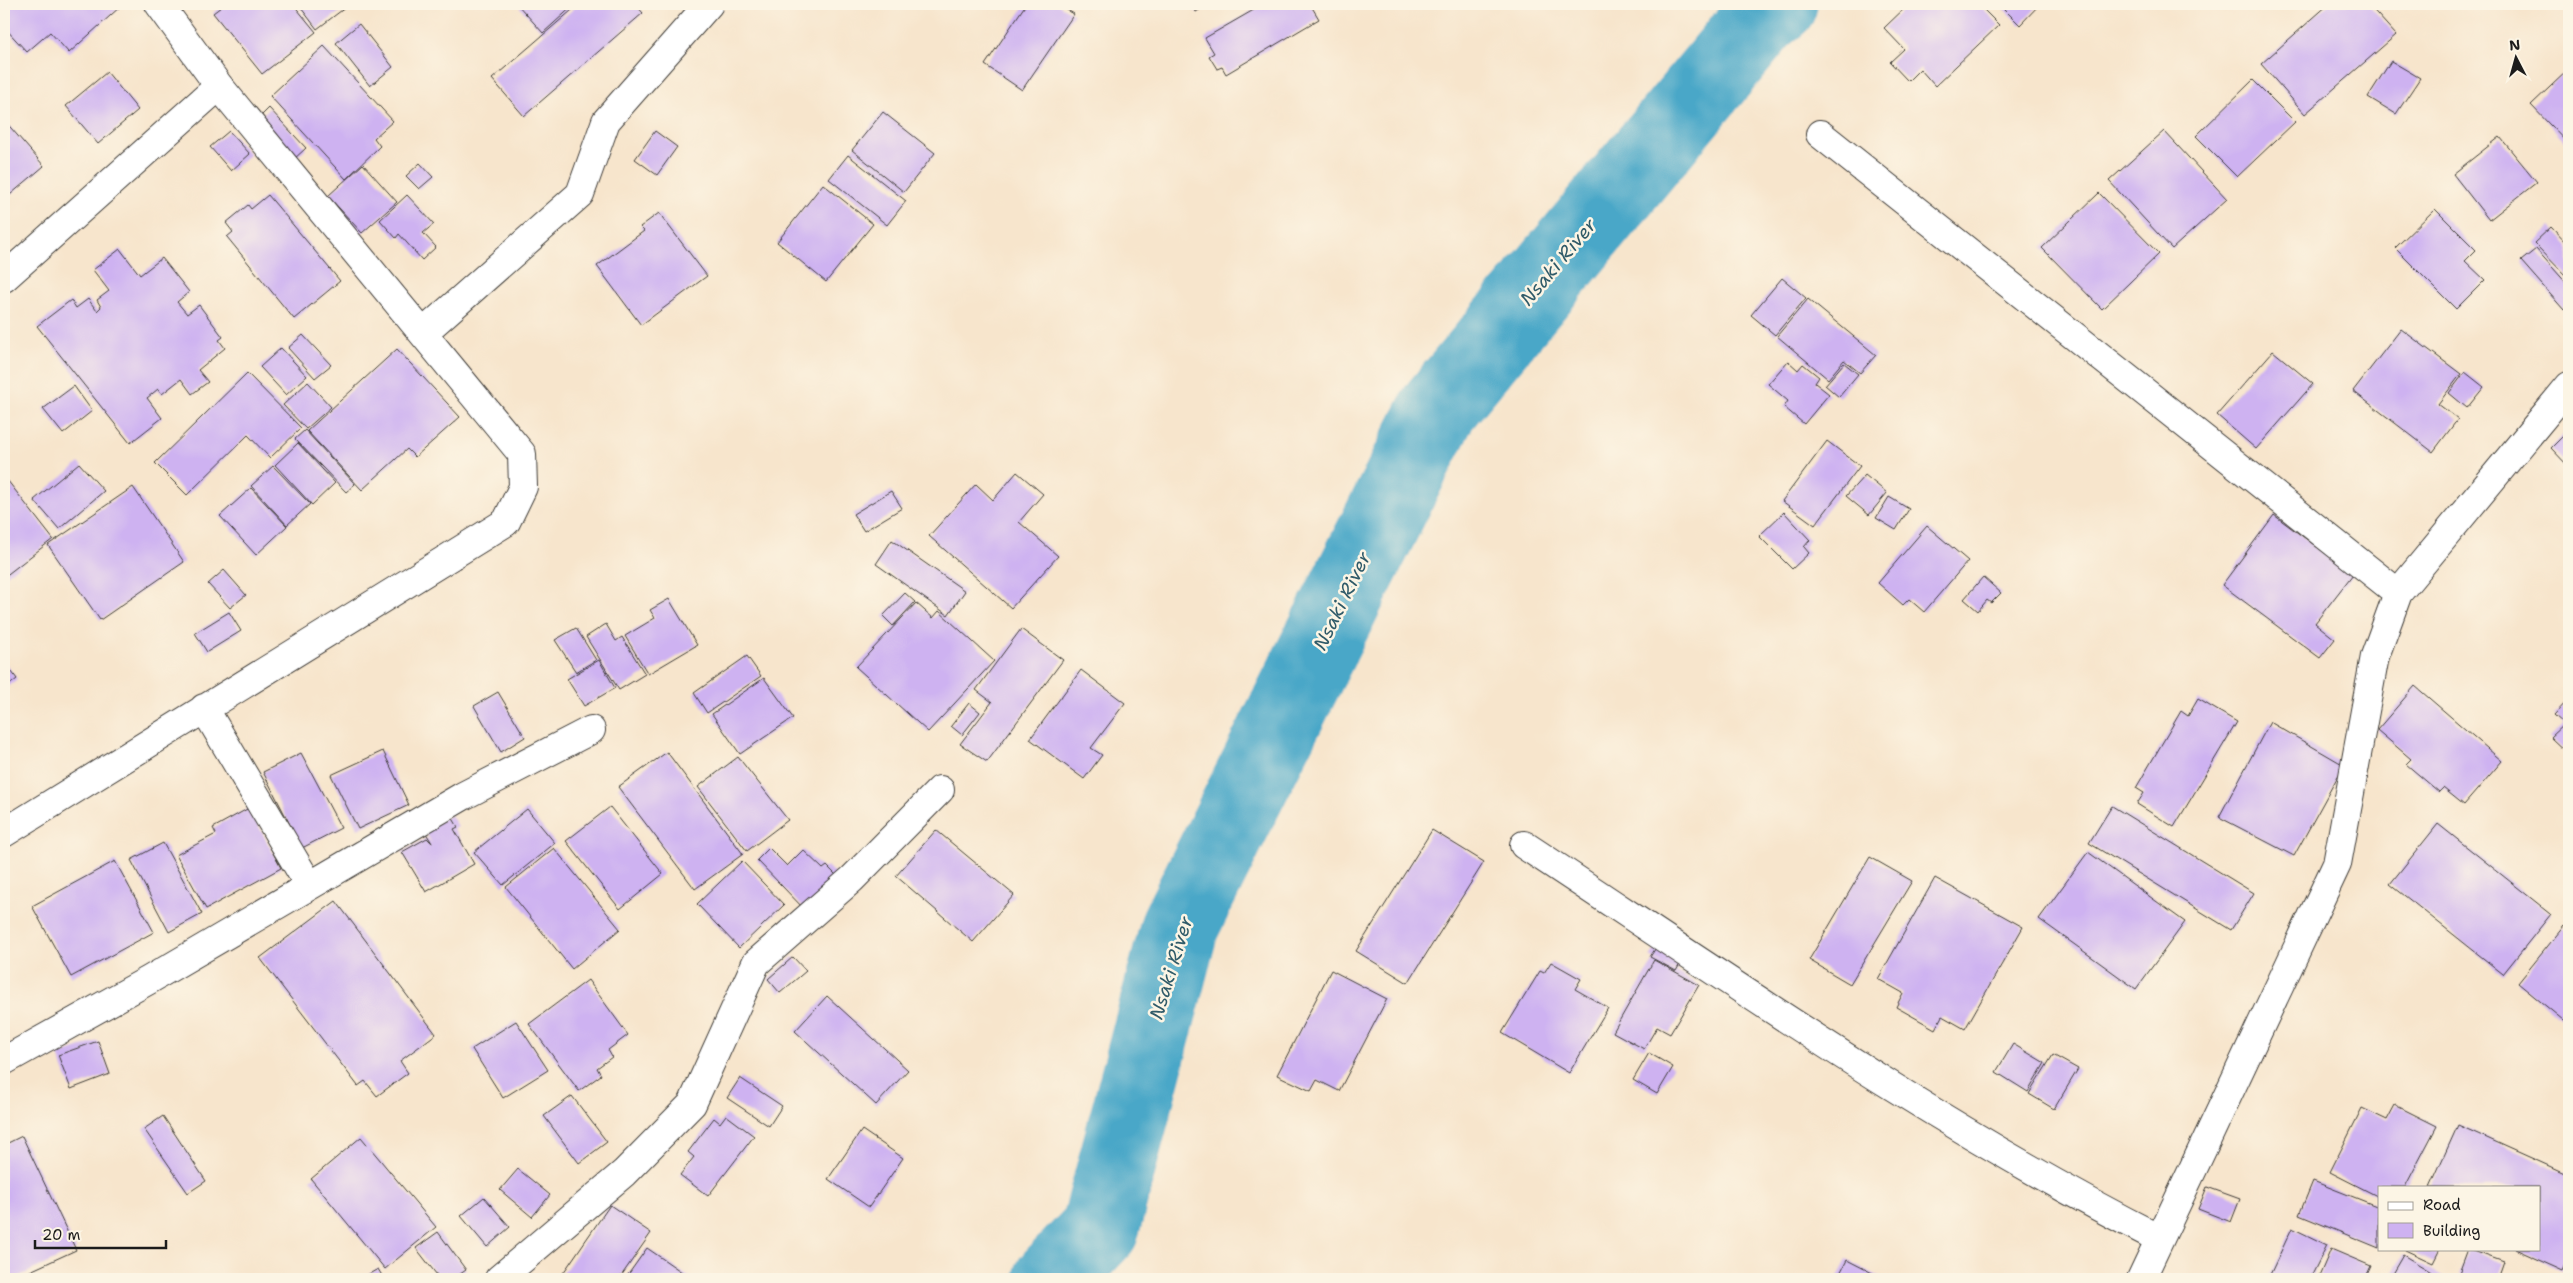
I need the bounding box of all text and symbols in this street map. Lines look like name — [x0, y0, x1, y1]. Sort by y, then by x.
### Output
north arrow — [2490, 32, 2540, 82]
text: N — [2508, 36, 2521, 55]
water label: Nsaki River — [1514, 212, 1602, 311]
water label: Nsaki River — [1307, 547, 1377, 654]
water label: Nsaki River — [1143, 912, 1199, 1023]
legend — [2378, 1186, 2540, 1250]
text: Road — [2423, 1195, 2461, 1215]
scale bar — [35, 1218, 166, 1250]
text: Building — [2423, 1221, 2480, 1241]
text: 20 m — [42, 1225, 81, 1245]

